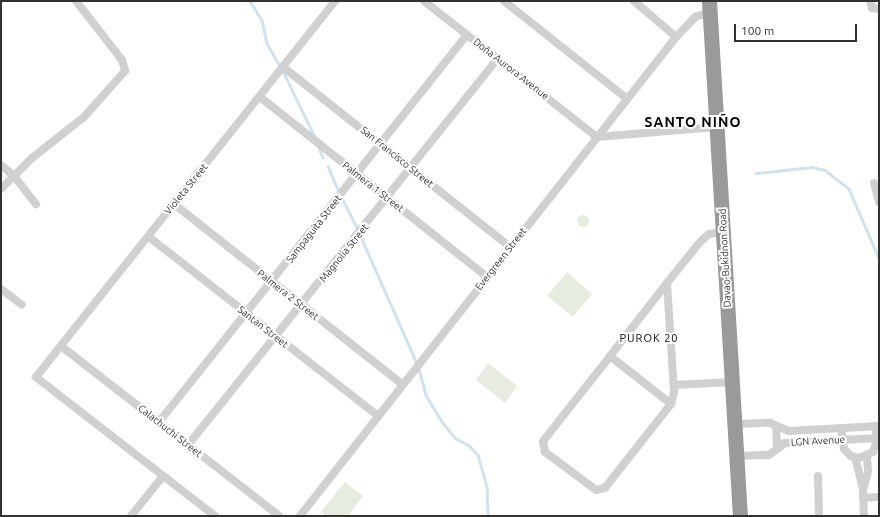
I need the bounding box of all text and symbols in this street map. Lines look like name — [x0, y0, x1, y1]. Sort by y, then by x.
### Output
scale bar — [736, 16, 859, 42]
text: 100 m — [741, 24, 774, 37]
street label: Doña Aurora Avenue — [471, 36, 551, 102]
district label: SANTO NIÑO — [645, 114, 741, 130]
street label: San Francisco Street — [358, 124, 436, 190]
street label: Palmera 1 Street — [340, 159, 406, 215]
street label: Violeta Street — [162, 161, 210, 217]
street label: Sampaguita Street — [284, 193, 344, 265]
street label: Davao-Bukidnon Road — [716, 208, 734, 308]
street label: Magnolia Street — [317, 221, 371, 285]
street label: Evergreen Street — [473, 225, 529, 293]
street label: Palmera 2 Street — [255, 267, 321, 323]
street label: Santan Street — [235, 303, 291, 351]
district label: PUROK 20 — [619, 331, 679, 345]
street label: Calachuchi Street — [136, 402, 204, 460]
street label: LGN Avenue — [790, 434, 846, 448]

